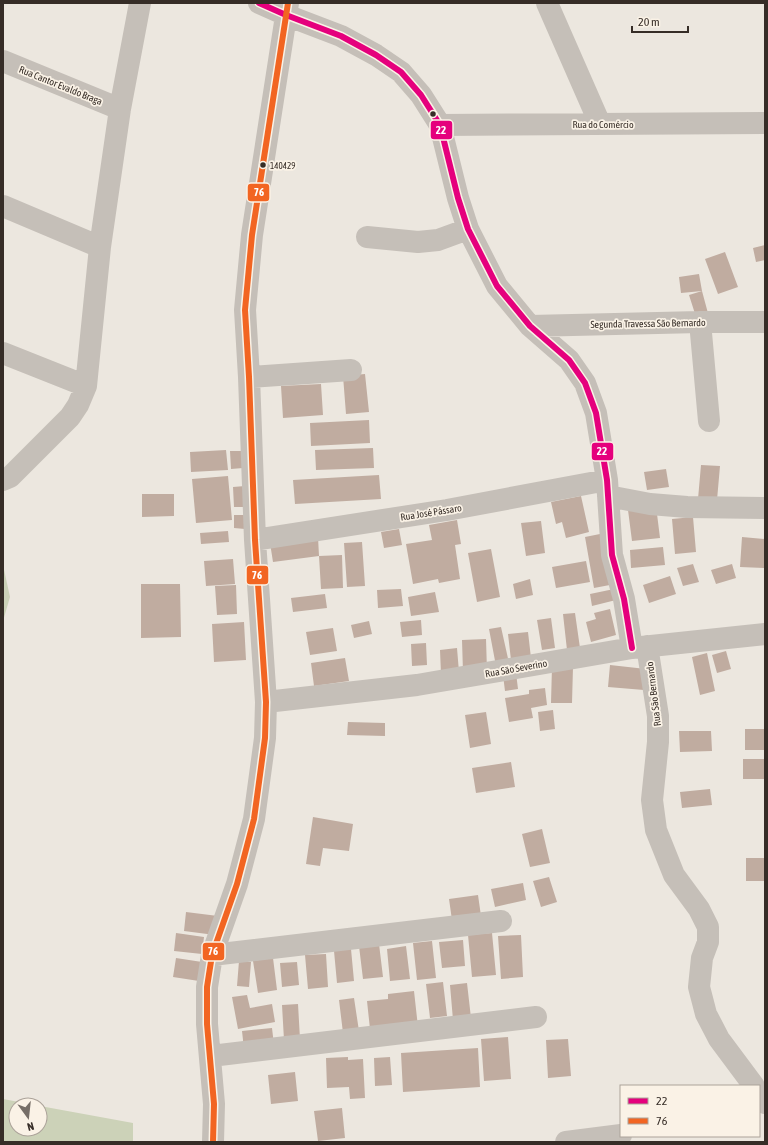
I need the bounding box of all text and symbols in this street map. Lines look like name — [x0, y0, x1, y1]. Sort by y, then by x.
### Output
scale bar — [632, 8, 688, 34]
text: 20 m — [638, 15, 660, 29]
street label: Rua Cantor Evaldo Braga — [18, 64, 104, 107]
unlabelled marker — [428, 109, 438, 119]
street label: Rua do Comércio — [572, 119, 634, 130]
line badge: 22 — [430, 120, 453, 140]
text: 22 — [436, 124, 446, 136]
marker: 140429 — [258, 160, 268, 170]
place label: 140429 — [270, 161, 295, 171]
line badge: 76 — [247, 183, 270, 202]
text: 76 — [254, 186, 264, 198]
street label: Segunda Travessa São Bernardo — [590, 317, 706, 330]
line badge: 22 — [591, 442, 614, 461]
text: 22 — [597, 445, 607, 457]
street label: Rua José Pássaro — [400, 502, 463, 523]
line badge: 76 — [246, 565, 269, 585]
text: 76 — [252, 569, 262, 581]
street label: Rua São Severino — [484, 658, 548, 679]
street label: Rua São Bernardo — [644, 661, 663, 727]
line badge: 76 — [202, 942, 225, 961]
text: 76 — [208, 945, 218, 957]
legend — [620, 1085, 760, 1137]
text: 22 — [656, 1094, 667, 1108]
north arrow — [8, 1097, 48, 1137]
text: 76 — [656, 1114, 668, 1128]
text: N — [26, 1120, 35, 1133]

